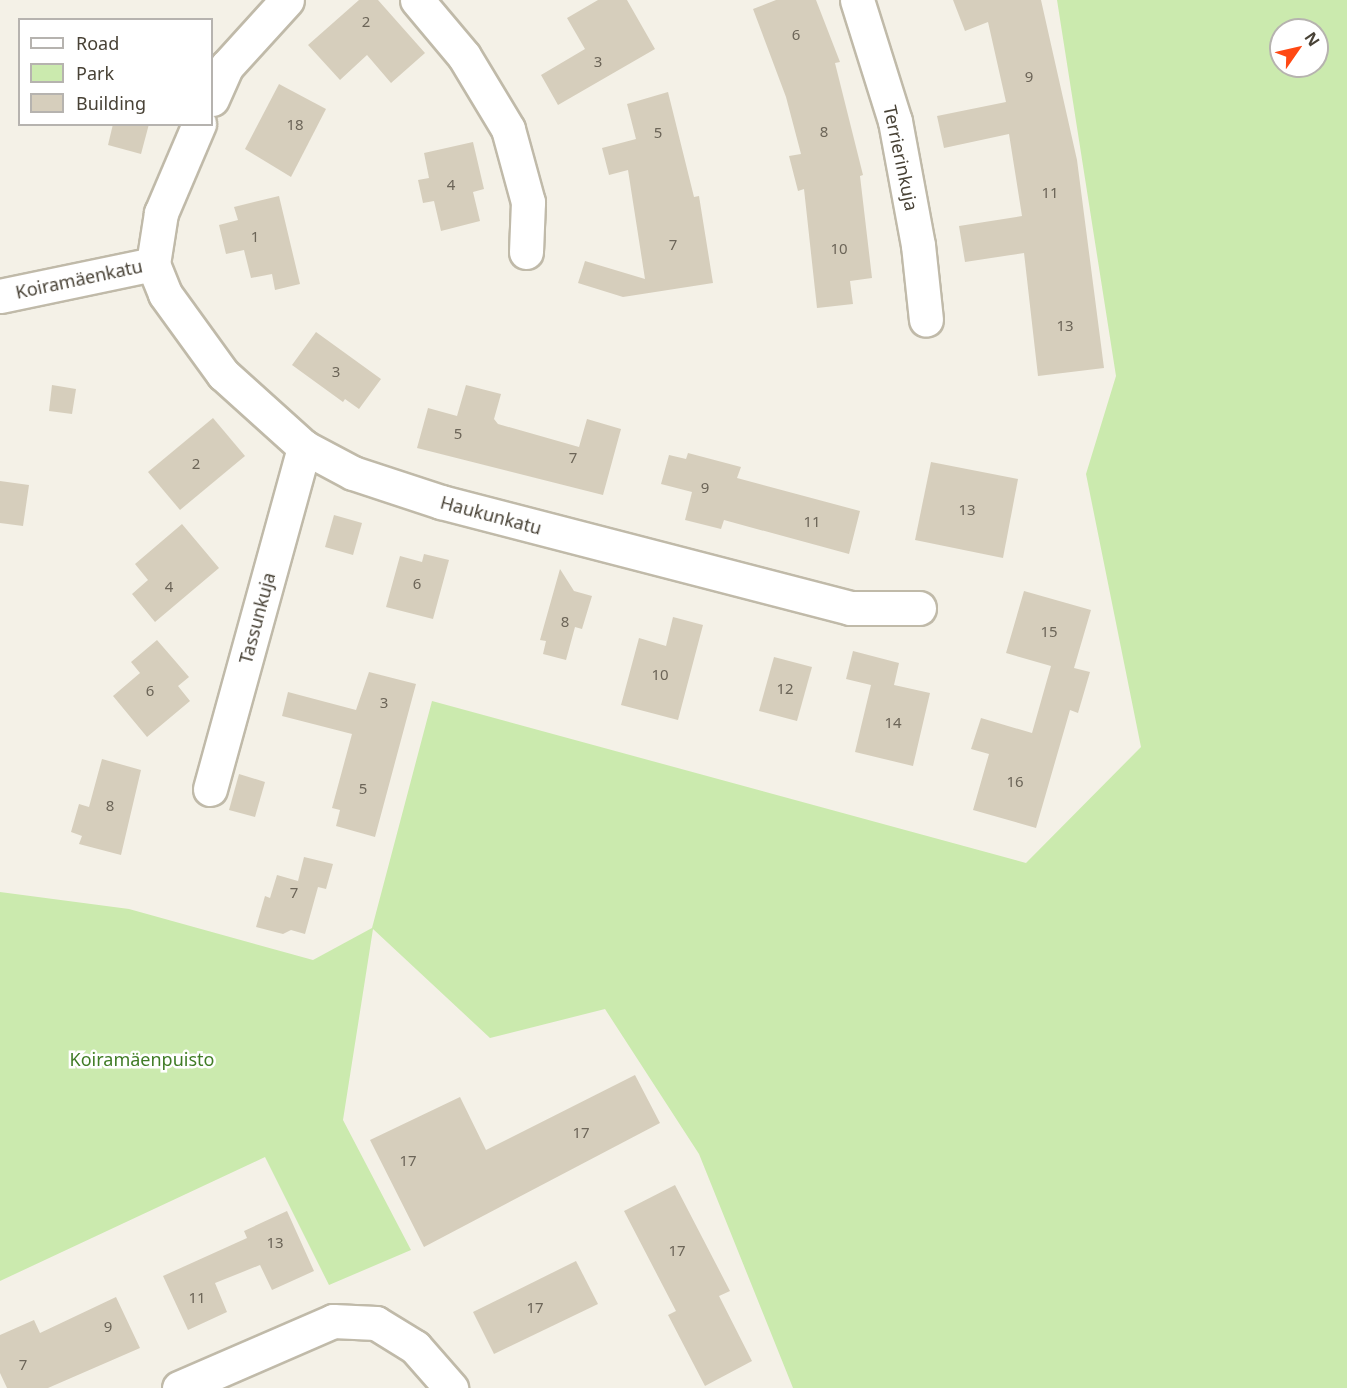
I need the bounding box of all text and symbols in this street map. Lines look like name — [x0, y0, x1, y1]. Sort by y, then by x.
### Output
house number: 2 — [362, 13, 370, 31]
legend — [18, 18, 213, 126]
north arrow — [1269, 18, 1329, 78]
house number: 6 — [792, 26, 800, 44]
text: N — [1300, 28, 1325, 51]
text: Road — [76, 31, 119, 55]
house number: 3 — [594, 53, 602, 71]
text: Park — [76, 61, 114, 85]
house number: 9 — [1025, 68, 1033, 86]
text: Building — [76, 91, 146, 115]
street label: Terrierinkuja — [879, 103, 923, 213]
house number: 18 — [286, 116, 304, 134]
house number: 8 — [820, 123, 828, 141]
house number: 5 — [654, 124, 662, 142]
house number: 4 — [447, 176, 455, 194]
house number: 11 — [1041, 184, 1059, 202]
house number: 1 — [251, 228, 259, 246]
house number: 7 — [669, 236, 677, 254]
house number: 10 — [830, 240, 848, 258]
street label: Koiramäenkatu — [13, 255, 145, 303]
house number: 13 — [1056, 317, 1074, 335]
house number: 3 — [332, 363, 340, 381]
house number: 5 — [454, 425, 462, 443]
house number: 7 — [569, 449, 577, 467]
house number: 2 — [192, 455, 200, 473]
house number: 9 — [701, 479, 709, 497]
street label: Haukunkatu — [438, 491, 544, 539]
house number: 13 — [958, 501, 976, 519]
house number: 11 — [803, 513, 821, 531]
street label: Tassunkuja — [234, 570, 280, 666]
house number: 6 — [413, 575, 421, 593]
house number: 4 — [165, 578, 173, 596]
house number: 8 — [561, 613, 569, 631]
house number: 15 — [1040, 623, 1058, 641]
house number: 10 — [651, 666, 669, 684]
house number: 12 — [776, 680, 794, 698]
house number: 6 — [146, 682, 154, 700]
house number: 3 — [380, 694, 388, 712]
house number: 14 — [884, 714, 902, 732]
house number: 16 — [1006, 773, 1024, 791]
house number: 5 — [359, 780, 367, 798]
house number: 8 — [106, 797, 114, 815]
house number: 7 — [290, 884, 298, 902]
park label: Koiramäenpuisto — [70, 1048, 214, 1070]
house number: 17 — [572, 1124, 590, 1142]
house number: 17 — [399, 1152, 417, 1170]
house number: 13 — [266, 1234, 284, 1252]
house number: 17 — [668, 1242, 686, 1260]
house number: 11 — [188, 1289, 206, 1307]
house number: 17 — [526, 1299, 544, 1317]
house number: 9 — [104, 1318, 112, 1336]
house number: 7 — [19, 1356, 27, 1374]

